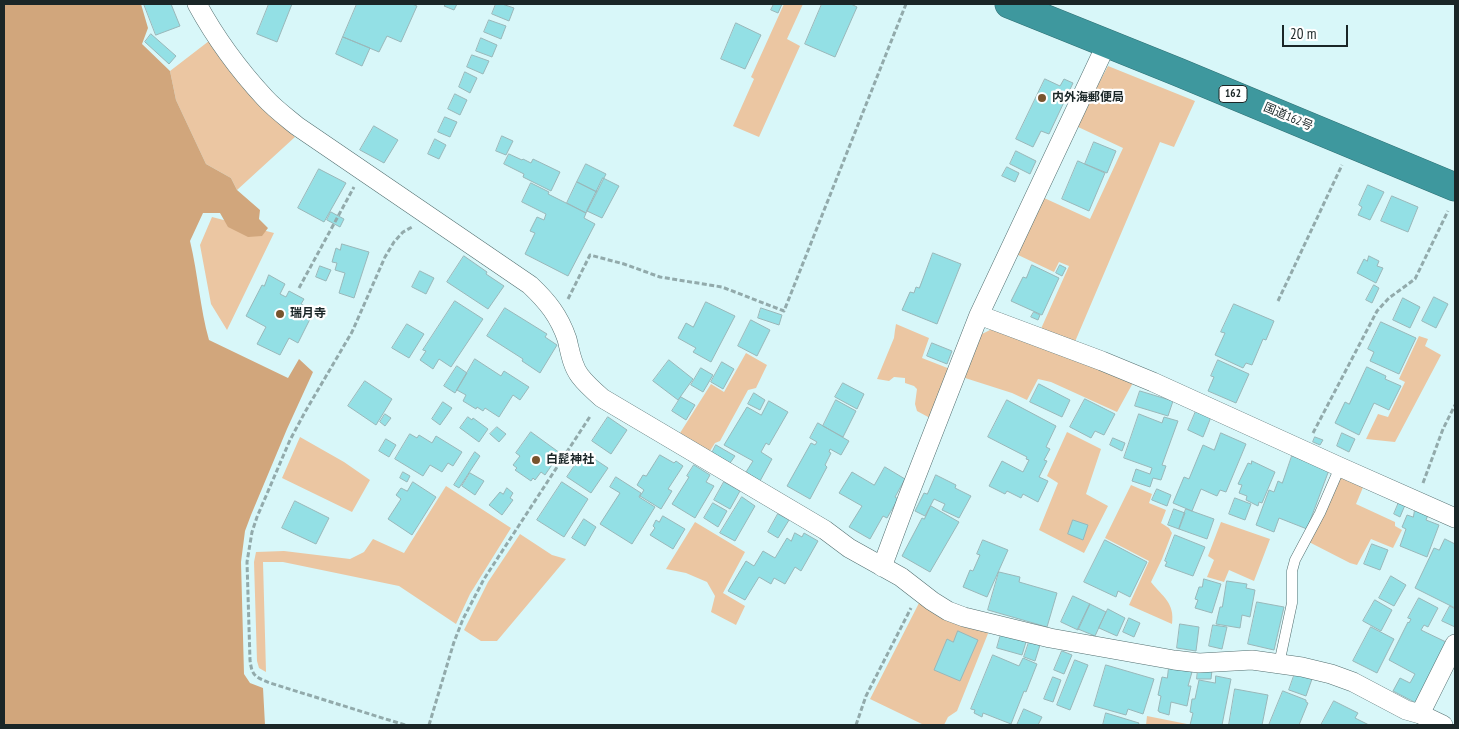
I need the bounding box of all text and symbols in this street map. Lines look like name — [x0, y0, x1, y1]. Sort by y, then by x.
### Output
scale bar — [1284, 15, 1350, 47]
text: 20 m — [1290, 24, 1316, 43]
road number: 162 — [1219, 86, 1247, 102]
place label: 内外海郵便局 — [1052, 91, 1124, 105]
marker: 内外海郵便局 — [1036, 92, 1048, 104]
street label: 国道162号 — [1261, 100, 1315, 134]
place label: 瑞月寺 — [290, 307, 326, 321]
marker: 瑞月寺 — [274, 308, 286, 320]
place label: 白髭神社 — [546, 453, 594, 467]
marker: 白髭神社 — [530, 454, 542, 466]

